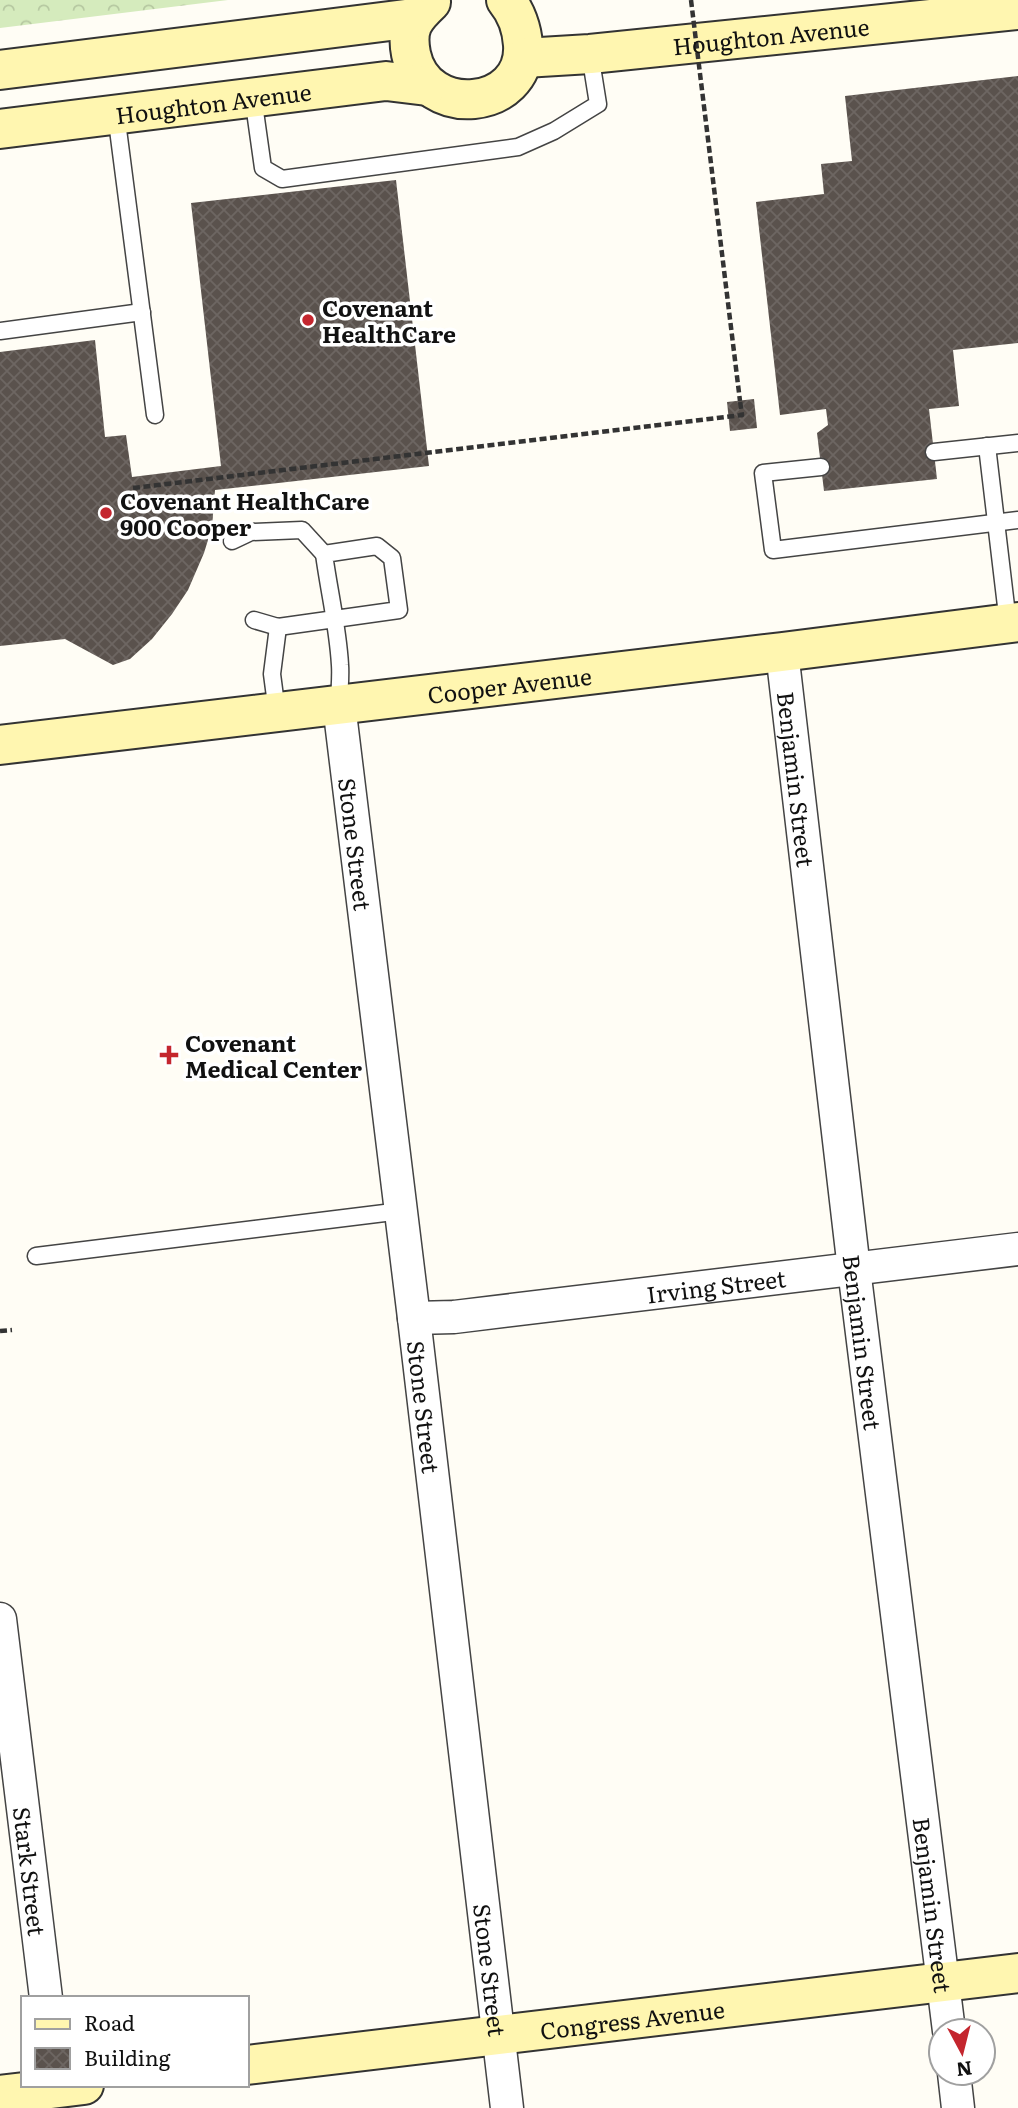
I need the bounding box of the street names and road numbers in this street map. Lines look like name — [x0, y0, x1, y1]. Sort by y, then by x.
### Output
street label: Houghton Avenue — [671, 8, 871, 62]
street label: Houghton Avenue — [113, 73, 313, 132]
street label: Cooper Avenue — [425, 658, 593, 711]
street label: Benjamin Street — [770, 690, 824, 869]
street label: Stone Street — [331, 776, 381, 913]
street label: Benjamin Street — [835, 1253, 891, 1433]
street label: Irving Street — [644, 1260, 788, 1311]
street label: Stone Street — [400, 1339, 449, 1476]
street label: Stark Street — [6, 1805, 55, 1938]
street label: Benjamin Street — [905, 1815, 961, 1995]
street label: Stone Street — [466, 1902, 516, 2039]
street label: Congress Avenue — [538, 1991, 727, 2047]

